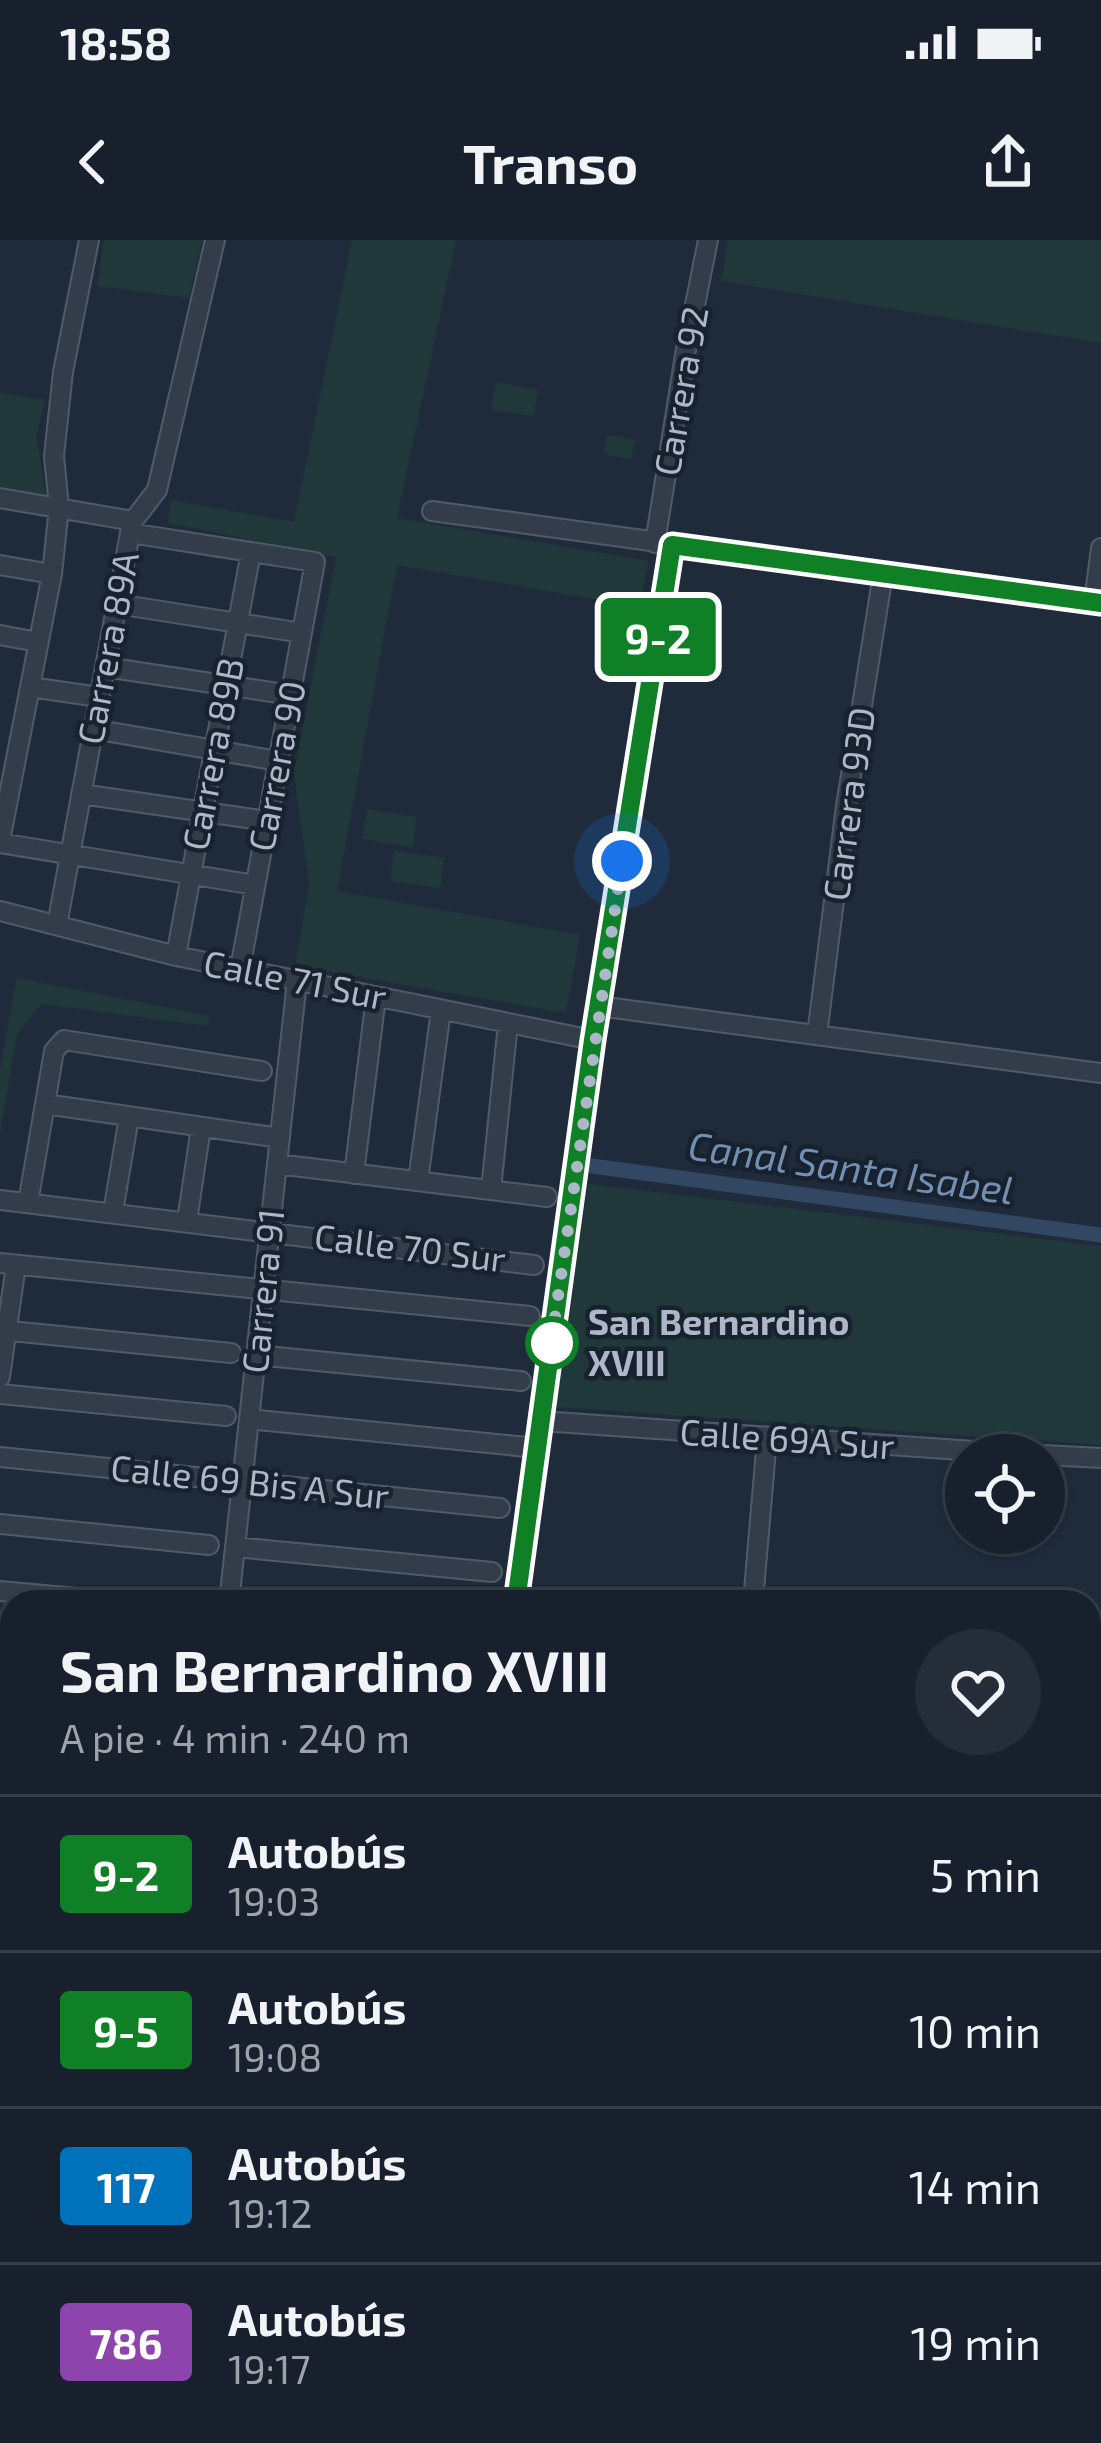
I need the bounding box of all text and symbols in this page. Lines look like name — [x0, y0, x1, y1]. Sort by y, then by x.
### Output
text: 18:58 — [60, 15, 172, 69]
icon: back — [60, 129, 126, 195]
icon: share — [975, 129, 1041, 195]
text: Transo — [463, 130, 638, 195]
street label: Carrera 92 — [643, 303, 716, 479]
street label: Carrera 89A — [67, 547, 146, 748]
line badge: 9-2 — [589, 598, 727, 676]
text: 9-2 — [625, 612, 691, 662]
street label: Carrera 89B — [172, 654, 251, 854]
street label: Carrera 90 — [238, 677, 313, 855]
street label: Carrera 93D — [813, 704, 882, 903]
your location — [592, 831, 652, 891]
street label: Calle 71 Sur — [200, 940, 390, 1017]
water label: Canal Santa Isabel — [686, 1120, 1017, 1213]
street label: Carrera 91 — [231, 1206, 292, 1375]
street label: Calle 70 Sur — [312, 1213, 508, 1280]
place label: San Bernardino XVIII — [588, 1299, 849, 1383]
marker: San Bernardino XVIII — [527, 1318, 577, 1368]
street label: Calle 69A Sur — [678, 1409, 896, 1466]
map controls — [945, 1434, 1065, 1554]
button: locate — [945, 1434, 1065, 1554]
street label: Calle 69 Bis A Sur — [109, 1445, 391, 1517]
button: heart — [915, 1629, 1041, 1755]
text: San Bernardino XVIII — [60, 1635, 609, 1703]
text: A pie · 4 min · 240 m — [60, 1714, 410, 1761]
text: Autobús — [228, 1823, 406, 1877]
text: 5 min — [930, 1847, 1041, 1901]
text: 9-2 — [93, 1849, 159, 1899]
text: 19:03 — [228, 1877, 320, 1924]
text: Autobús — [228, 1979, 406, 2033]
text: 10 min — [909, 2003, 1041, 2057]
text: 9-5 — [93, 2005, 159, 2055]
text: 19:08 — [228, 2033, 322, 2080]
text: Autobús — [228, 2135, 406, 2189]
text: 14 min — [909, 2159, 1041, 2213]
text: 117 — [97, 2161, 155, 2211]
text: 19:12 — [228, 2189, 312, 2236]
text: Autobús — [228, 2291, 406, 2345]
text: 19 min — [911, 2315, 1041, 2369]
text: 786 — [89, 2317, 163, 2367]
text: 19:17 — [228, 2345, 311, 2392]

